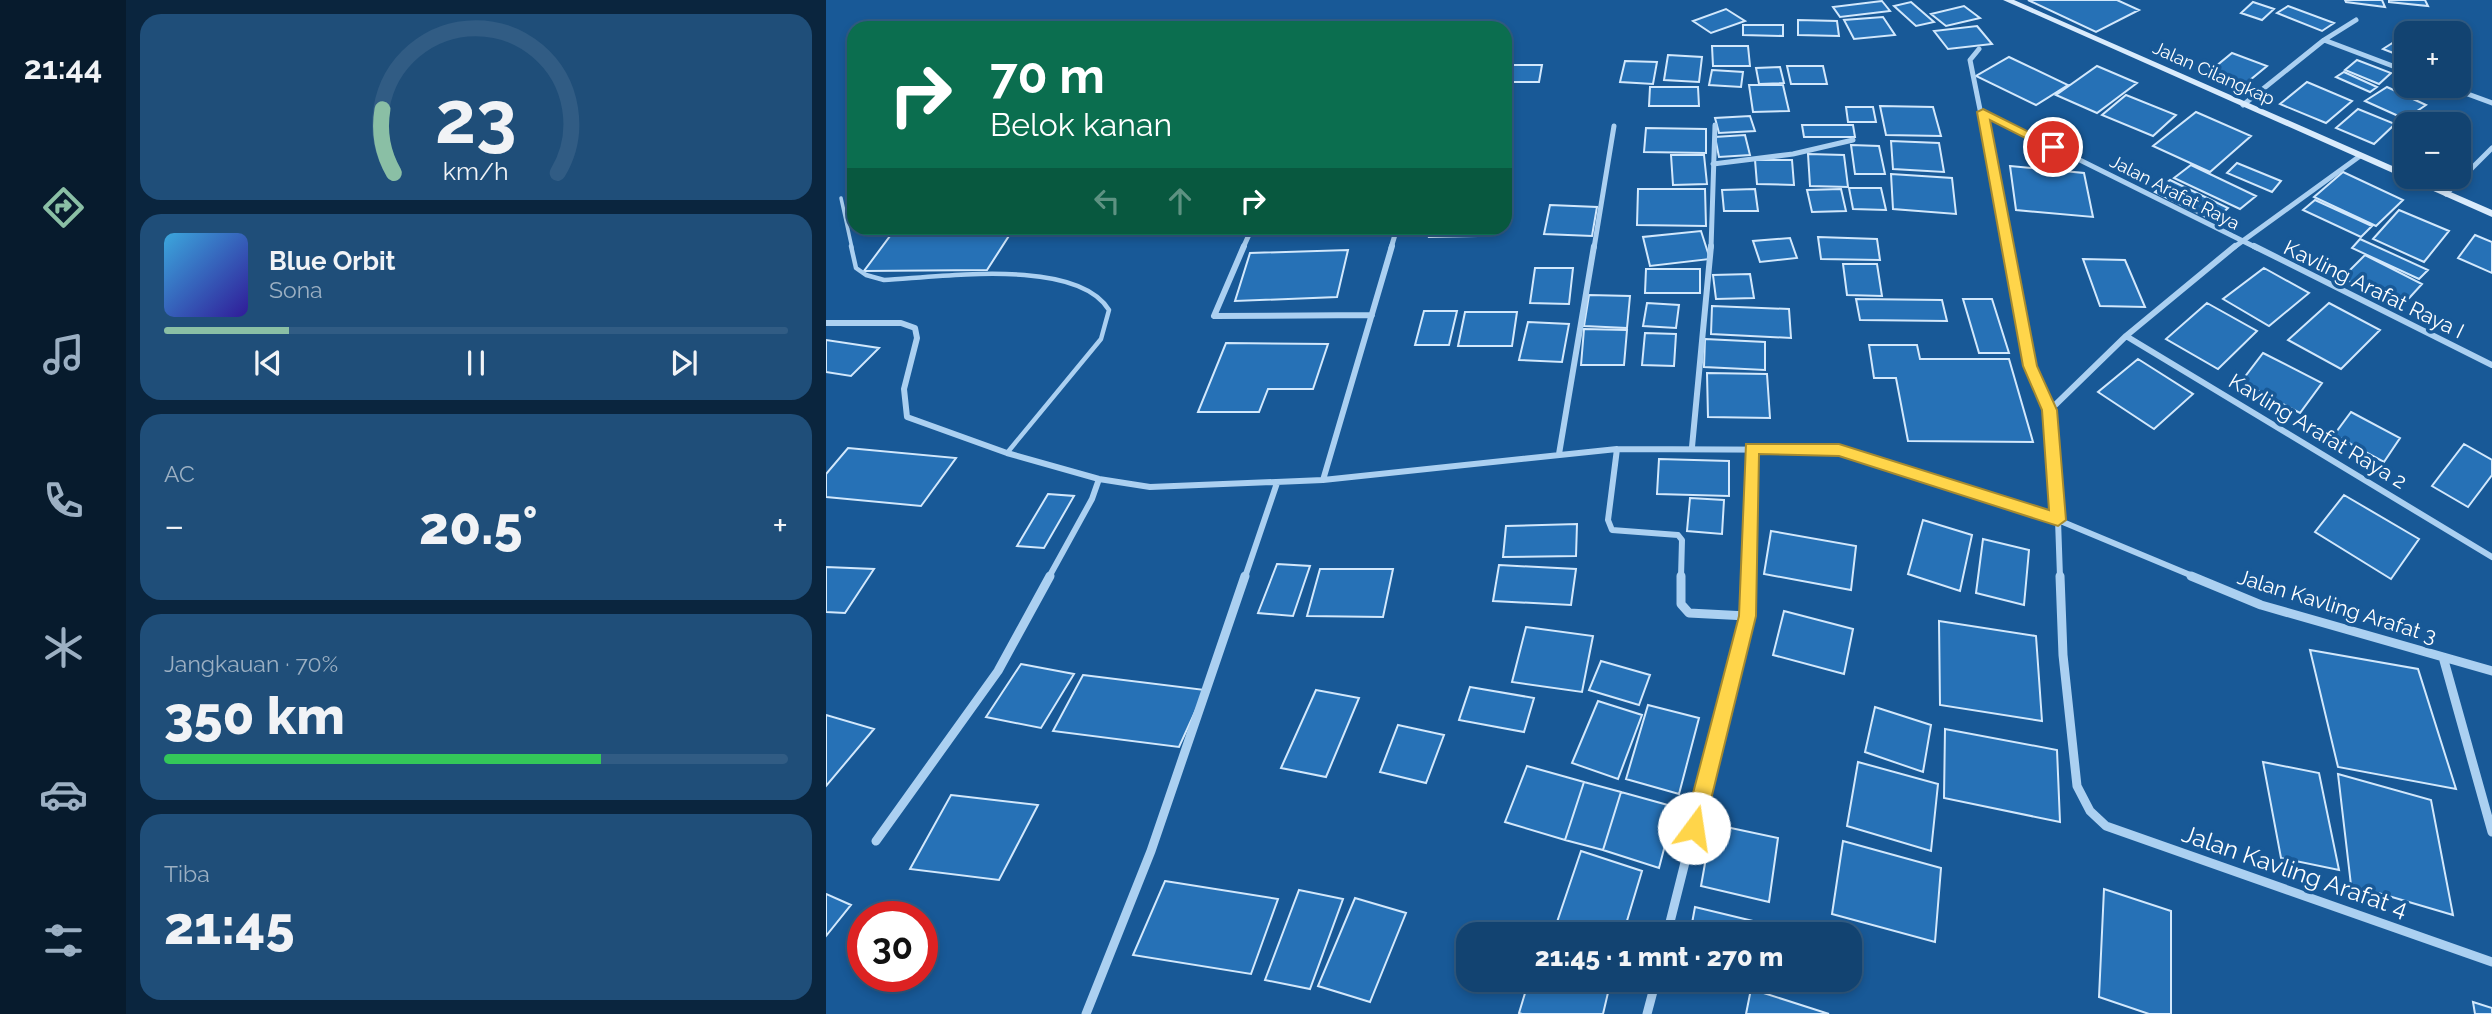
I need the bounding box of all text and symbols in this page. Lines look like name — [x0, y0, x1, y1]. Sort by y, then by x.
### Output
map controls — [2394, 21, 2471, 189]
button: + — [2394, 21, 2471, 98]
street label: Jalan Cilangkap — [2150, 37, 2278, 109]
text: 70 m — [990, 47, 1105, 104]
text: 21:44 — [24, 49, 102, 86]
icon: right — [875, 49, 966, 140]
text: 23 — [435, 75, 517, 160]
text: Belok kanan — [990, 106, 1172, 143]
button: − — [2394, 112, 2471, 189]
pin — [2023, 117, 2083, 177]
icon: arrive — [2034, 128, 2072, 166]
street label: Jalan Arafat Raya — [2107, 150, 2243, 234]
text: km/h — [443, 156, 509, 186]
icon: left — [1088, 182, 1126, 220]
icon: ahead — [1161, 182, 1199, 220]
icon: right — [1234, 182, 1272, 220]
icon: directions — [39, 183, 88, 232]
street label: Kavling Arafat Raya I — [2280, 235, 2468, 343]
text: Blue Orbit — [269, 246, 396, 276]
text: Sona — [269, 276, 323, 303]
icon: music — [39, 330, 88, 379]
icon: previous — [249, 344, 287, 382]
icon: pause — [457, 344, 495, 382]
icon: next — [665, 344, 703, 382]
street label: Kavling Arafat Raya 2 — [2225, 368, 2411, 494]
text: AC — [164, 460, 195, 487]
icon: phone — [39, 476, 88, 525]
text: 20.5° — [419, 495, 538, 556]
text: − — [164, 503, 184, 548]
text: + — [772, 503, 788, 548]
street label: Jalan Kavling Arafat 3 — [2234, 564, 2440, 648]
icon: climate — [39, 623, 88, 672]
text: Jangkauan · 70% — [164, 650, 338, 677]
text: 350 km — [164, 685, 345, 746]
icon: car — [39, 770, 88, 819]
position arrow — [1657, 791, 1731, 865]
street label: Jalan Kavling Arafat 4 — [2178, 819, 2412, 923]
text: Tiba — [164, 860, 210, 887]
text: 21:45 — [164, 895, 294, 956]
speed limit sign: 30 — [847, 901, 938, 992]
icon: filters — [39, 916, 88, 965]
text: 21:45 · 1 mnt · 270 m — [1535, 942, 1783, 972]

